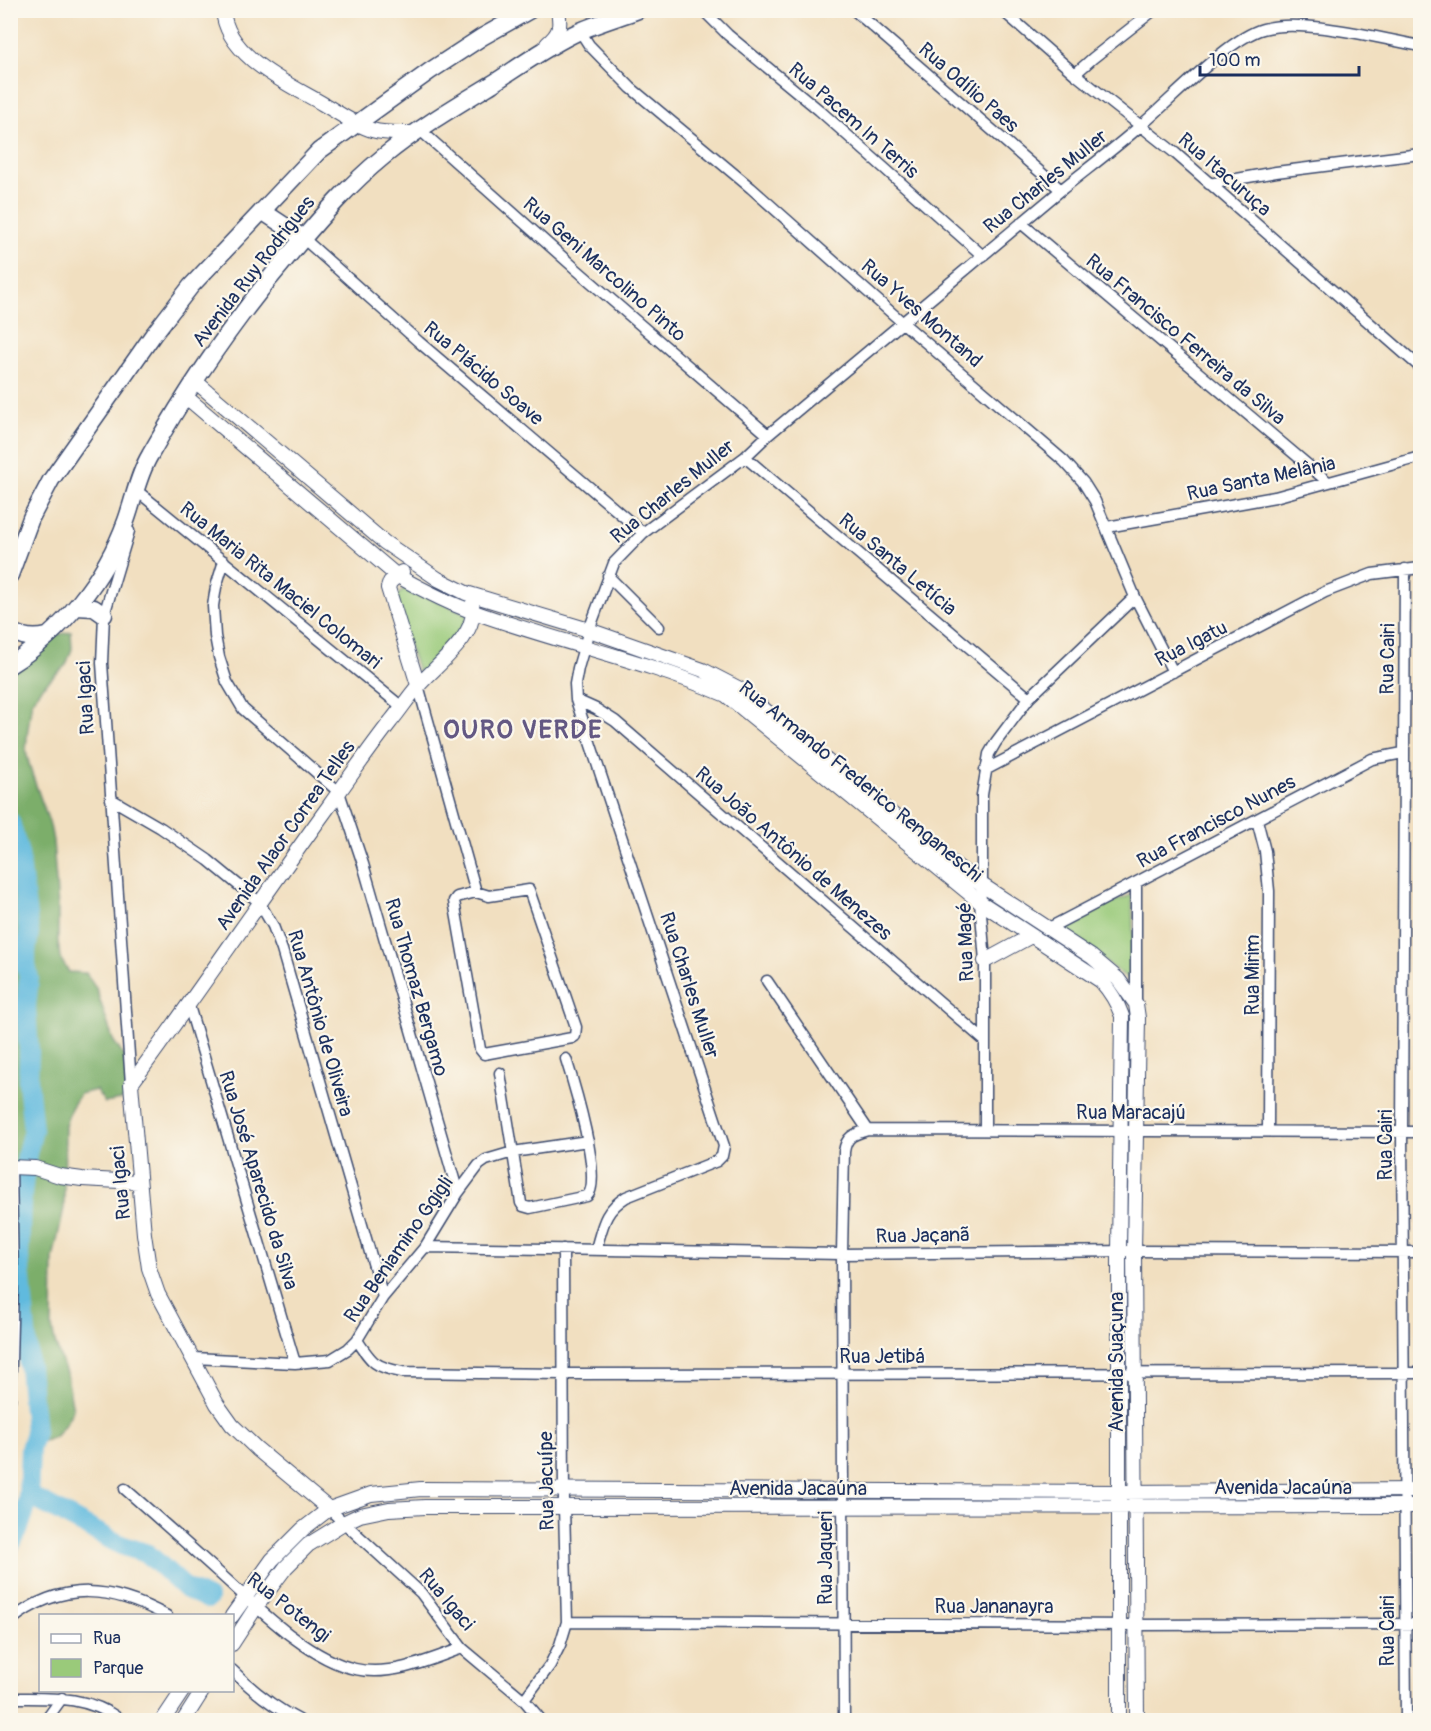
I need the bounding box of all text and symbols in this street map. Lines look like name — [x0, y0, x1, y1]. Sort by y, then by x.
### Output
street label: Rua Odílio Paes — [913, 37, 1024, 138]
scale bar — [1200, 39, 1359, 77]
text: 100 m — [1209, 49, 1261, 72]
street label: Rua Pacem In Terris — [783, 57, 924, 184]
street label: Rua Charles Muller — [978, 124, 1112, 239]
street label: Rua Itacuruça — [1173, 127, 1276, 222]
street label: Avenida Ruy Rodrigues — [187, 191, 320, 352]
street label: Rua Geni Marcolino Pinto — [518, 192, 692, 347]
street label: Rua Francisco Ferreira da Silva — [1081, 248, 1291, 430]
street label: Rua Yves Montand — [856, 254, 988, 373]
street label: Rua Plácido Soave — [419, 316, 549, 431]
street label: Rua Charles Muller — [605, 434, 739, 549]
street label: Rua Santa Melânia — [1185, 451, 1338, 506]
street label: Rua Maria Rita Maciel Colomari — [175, 496, 387, 674]
street label: Rua Santa Letícia — [834, 508, 962, 621]
street label: Rua Igatu — [1151, 615, 1232, 672]
street label: Rua Cairi — [1374, 623, 1401, 695]
street label: Rua Igaci — [71, 660, 100, 736]
street label: Rua Armando Frederico Renganeschi — [734, 675, 988, 888]
district label: OURO VERDE — [443, 714, 603, 746]
street label: Avenida Alaor Correa Telles — [210, 735, 361, 935]
street label: Rua João Antônio de Menezes — [690, 761, 897, 946]
street label: Rua Francisco Nunes — [1133, 769, 1300, 874]
street label: Rua Thomaz Bergamo — [379, 895, 454, 1079]
street label: Rua Magé — [952, 902, 979, 982]
street label: Rua Charles Muller — [654, 909, 725, 1061]
street label: Rua Antônio de Oliveira — [282, 927, 359, 1119]
street label: Rua Mirim — [1240, 934, 1265, 1016]
street label: Rua José Aparecido da Silva — [213, 1068, 304, 1293]
street label: Rua Maracajú — [1076, 1100, 1186, 1125]
street label: Rua Cairi — [1373, 1109, 1398, 1181]
street label: Rua Igaci — [105, 1145, 136, 1221]
street label: Rua Beniamino Ggigli — [338, 1171, 458, 1327]
street label: Rua Jaçanã — [875, 1222, 971, 1249]
street label: Avenida Suaçuna — [1104, 1292, 1129, 1432]
street label: Rua Jetibá — [839, 1344, 925, 1369]
street label: Rua Jacuípe — [533, 1431, 560, 1531]
street label: Avenida Jacaúna — [1214, 1475, 1352, 1500]
street label: Avenida Jacaúna — [729, 1476, 867, 1501]
street label: Rua Jaqueri — [813, 1511, 838, 1605]
street label: Rua Igaci — [413, 1563, 480, 1636]
street label: Rua Potengi — [242, 1567, 336, 1648]
street label: Rua Jananayra — [934, 1594, 1054, 1619]
street label: Rua Cairi — [1375, 1595, 1400, 1667]
legend — [39, 1614, 234, 1692]
text: Rua — [93, 1627, 121, 1650]
text: Parque — [93, 1657, 143, 1680]

